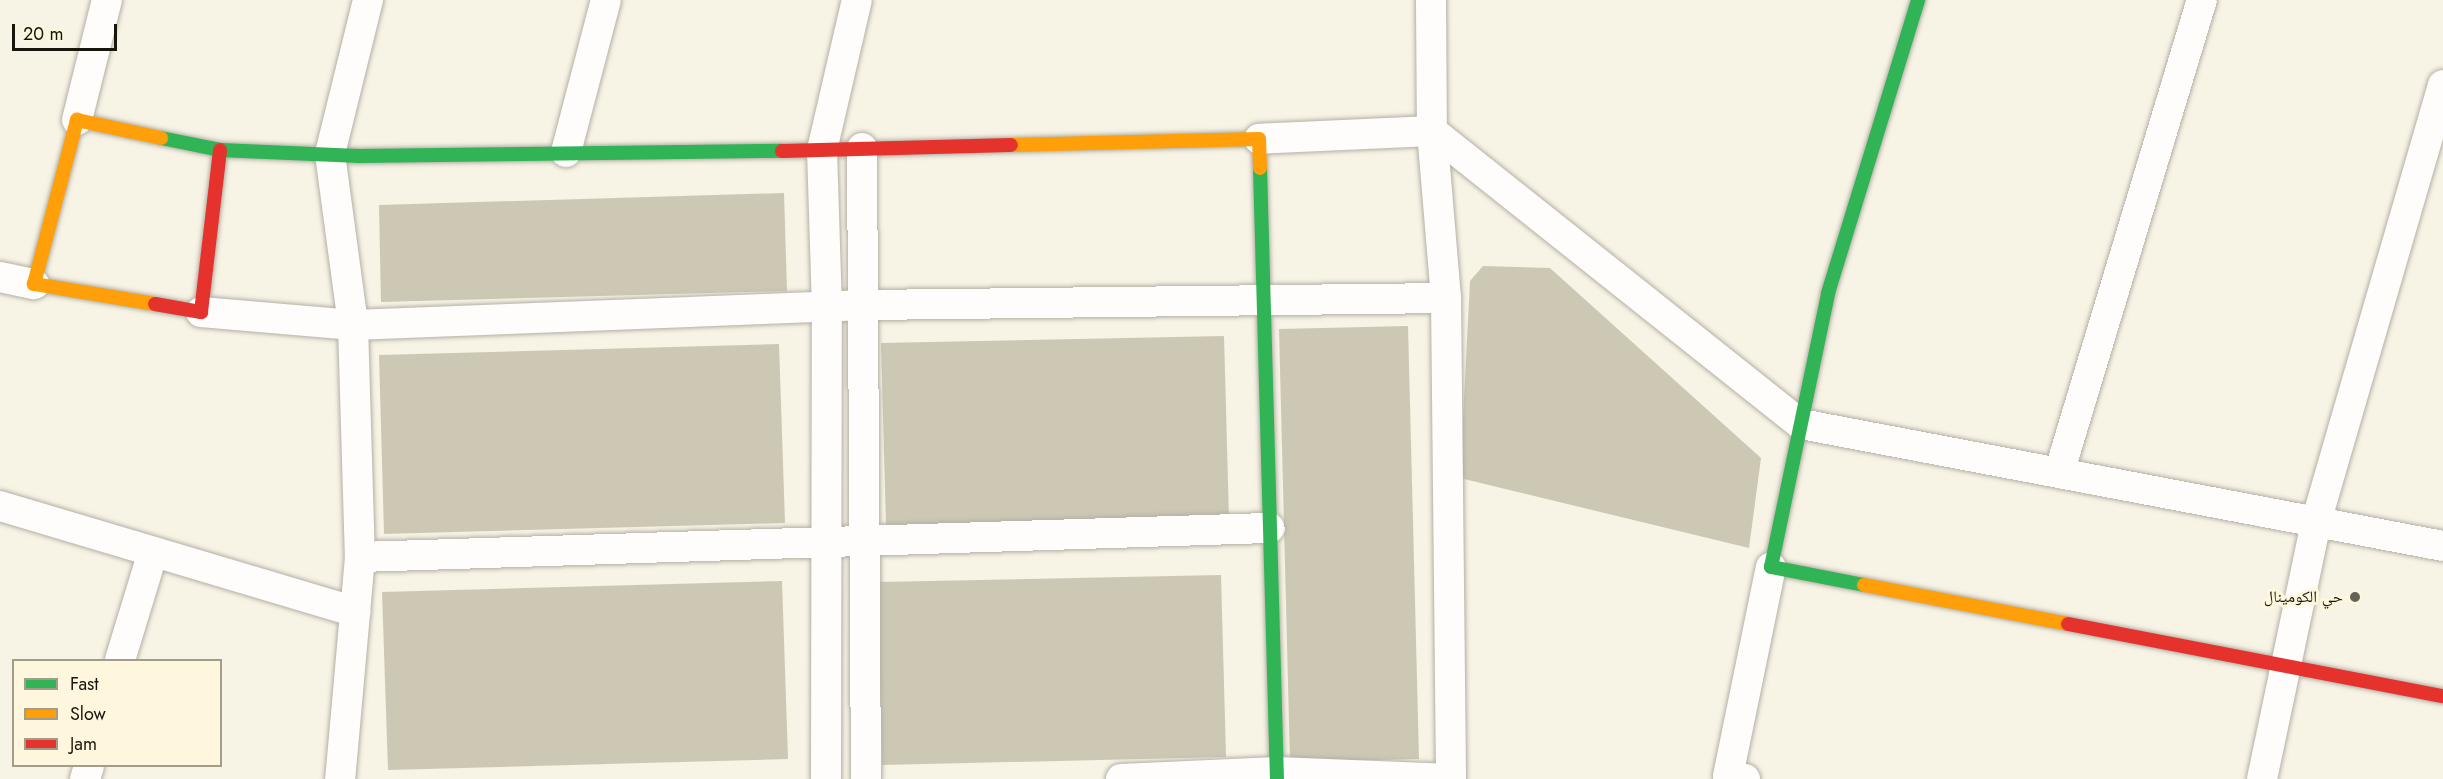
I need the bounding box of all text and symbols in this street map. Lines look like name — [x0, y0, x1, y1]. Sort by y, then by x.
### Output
scale bar — [15, 12, 120, 50]
text: 20 m — [23, 21, 63, 47]
place label: حي الكومينال — [2264, 587, 2343, 607]
marker: حي الكومينال — [2348, 590, 2362, 604]
legend — [12, 659, 222, 767]
text: Fast — [70, 671, 99, 697]
text: Slow — [70, 701, 106, 727]
text: Jam — [70, 731, 97, 757]

